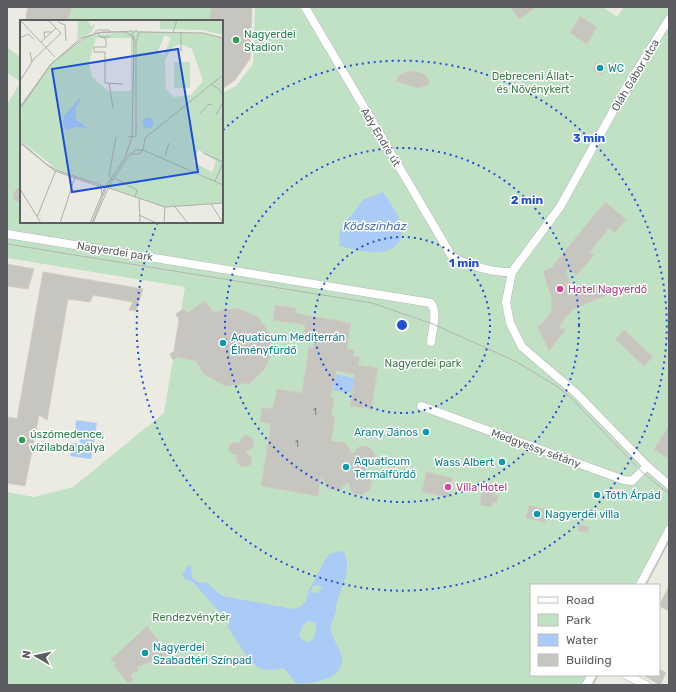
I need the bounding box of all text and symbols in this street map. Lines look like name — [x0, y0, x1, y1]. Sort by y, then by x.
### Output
inset map — [20, 20, 223, 223]
place label: Nagyerdei Stadion — [244, 28, 296, 54]
marker: Nagyerdei Stadion — [231, 35, 241, 45]
street label: Oláh Gábor utca — [609, 37, 662, 114]
place label: WC — [608, 62, 624, 75]
marker: WC — [595, 63, 605, 73]
park label: Debreceni Állat- és Növénykert — [492, 70, 574, 96]
street label: Ady Endre út — [358, 106, 404, 170]
text: 3 min — [573, 131, 606, 145]
text: 2 min — [511, 193, 544, 207]
water label: Ködszínház — [343, 219, 407, 233]
street label: Nagyerdei park — [76, 239, 154, 264]
text: 1 min — [449, 256, 480, 270]
place label: Hotel Nagyerdő — [568, 283, 647, 296]
marker: Hotel Nagyerdő — [555, 284, 565, 294]
centre of rings — [395, 318, 409, 332]
place label: Aquaticum Mediterrán Élményfürdő — [231, 331, 345, 357]
marker: Aquaticum Mediterrán Élményfürdő — [218, 338, 228, 348]
park label: Nagyerdei park — [385, 357, 462, 370]
house number: 1 — [313, 407, 317, 417]
place label: Arany János — [354, 426, 418, 439]
street label: Medgyessy sétány — [489, 426, 582, 471]
marker: Arany János — [421, 427, 431, 437]
place label: úszómedence, vízilabda pálya — [30, 428, 105, 454]
marker: úszómedence, vízilabda pálya — [17, 435, 27, 445]
house number: 1 — [295, 439, 299, 449]
place label: Aquaticum Termálfürdő — [354, 455, 416, 481]
place label: Wass Albert — [435, 456, 495, 469]
marker: Wass Albert — [497, 457, 507, 467]
marker: Aquaticum Termálfürdő — [341, 462, 351, 472]
place label: Villa Hotel — [456, 481, 507, 494]
marker: Villa Hotel — [443, 482, 453, 492]
place label: Tóth Árpád — [605, 489, 661, 502]
marker: Tóth Árpád — [592, 490, 602, 500]
place label: Nagyerdei villa — [545, 508, 619, 521]
marker: Nagyerdei villa — [532, 509, 542, 519]
legend — [530, 584, 660, 676]
text: Road — [566, 593, 594, 607]
park label: Rendezvénytér — [152, 611, 231, 624]
text: Park — [566, 613, 592, 627]
text: Water — [566, 633, 598, 647]
north arrow — [16, 636, 56, 676]
place label: Nagyerdei Szabadtéri Színpad — [153, 641, 252, 667]
marker: Nagyerdei Szabadtéri Színpad — [140, 648, 150, 658]
text: N — [20, 650, 34, 659]
text: Building — [566, 653, 612, 667]

